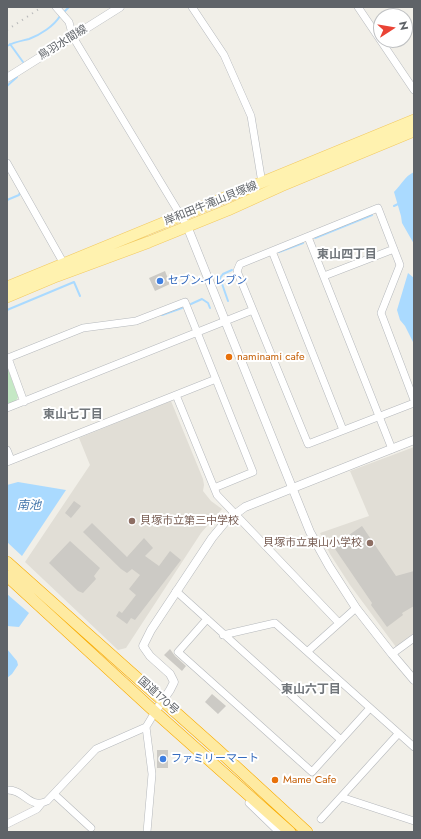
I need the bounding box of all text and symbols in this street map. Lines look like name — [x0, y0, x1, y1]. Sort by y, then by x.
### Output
north arrow — [373, 8, 413, 48]
text: N — [395, 20, 412, 32]
street label: 鳥羽水間線 — [36, 23, 90, 63]
street label: 岸和田牛滝山貝塚線 — [163, 179, 259, 229]
district label: 東山四丁目 — [317, 248, 377, 262]
place label: セブン-イレブン — [168, 274, 247, 288]
marker: セブン-イレブン — [155, 276, 165, 286]
place label: naminami cafe — [237, 350, 305, 364]
marker: naminami cafe — [224, 352, 234, 362]
district label: 東山七丁目 — [43, 408, 103, 422]
water label: 南池 — [17, 499, 41, 513]
place label: 貝塚市立第三中学校 — [140, 514, 239, 528]
marker: 貝塚市立第三中学校 — [127, 516, 137, 526]
place label: 貝塚市立東山小学校 — [263, 536, 362, 550]
marker: 貝塚市立東山小学校 — [365, 538, 375, 548]
street label: 国道170号 — [135, 674, 181, 718]
district label: 東山六丁目 — [281, 683, 341, 697]
place label: ファミリーマート — [171, 752, 259, 766]
marker: ファミリーマート — [158, 754, 168, 764]
place label: Mame Cafe — [283, 773, 336, 787]
marker: Mame Cafe — [270, 775, 280, 785]

